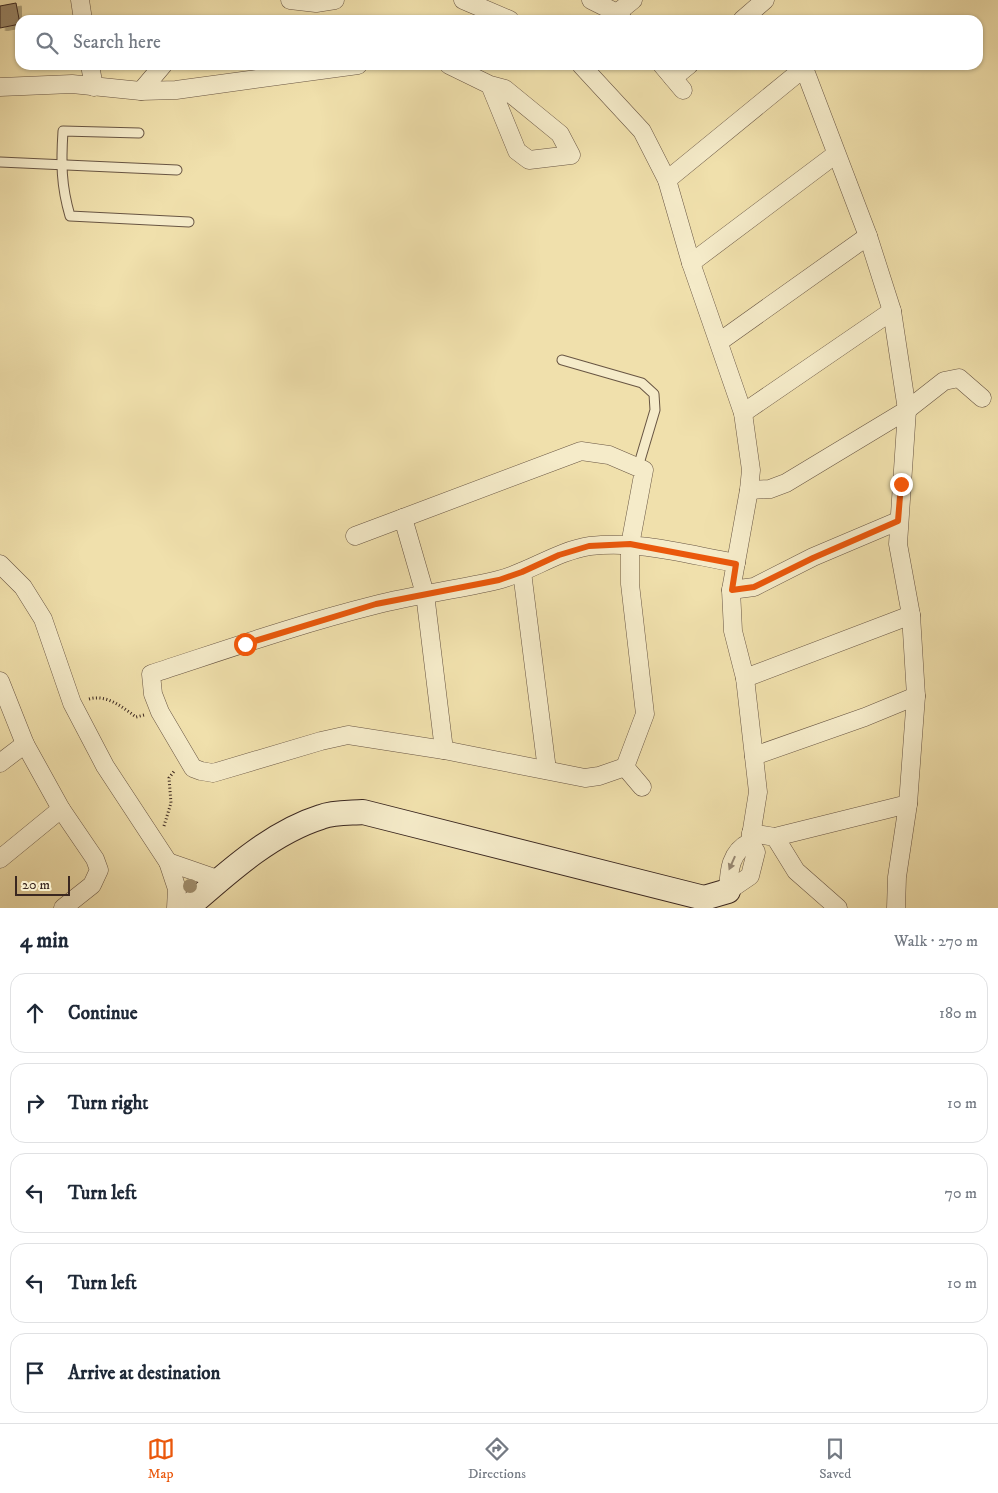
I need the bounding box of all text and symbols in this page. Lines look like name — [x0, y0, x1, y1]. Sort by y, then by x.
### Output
search box — [15, 15, 983, 70]
icon: search — [33, 29, 61, 57]
text: Search here — [73, 31, 161, 54]
route end — [890, 473, 913, 496]
route start — [234, 633, 257, 656]
one-way arrow — [728, 856, 736, 870]
scale bar — [15, 873, 70, 896]
text: 20 m — [22, 876, 50, 894]
text: 4 min — [20, 928, 69, 954]
text: Walk · 270 m — [894, 931, 978, 951]
icon: ahead — [21, 999, 49, 1027]
text: Continue — [68, 1002, 138, 1025]
text: 180 m — [939, 1003, 977, 1023]
icon: right — [21, 1089, 49, 1117]
text: Turn right — [68, 1092, 148, 1115]
text: 10 m — [947, 1093, 977, 1113]
icon: left — [21, 1179, 49, 1207]
text: Turn left — [68, 1182, 137, 1205]
text: 70 m — [945, 1183, 977, 1203]
icon: left — [21, 1269, 49, 1297]
text: Turn left — [68, 1272, 137, 1295]
text: 10 m — [947, 1273, 977, 1293]
icon: arrive — [21, 1359, 49, 1387]
text: Arrive at destination — [68, 1362, 220, 1385]
tab: Map — [147, 1435, 175, 1483]
tab: Directions — [468, 1435, 526, 1483]
tab: Saved — [819, 1435, 851, 1483]

